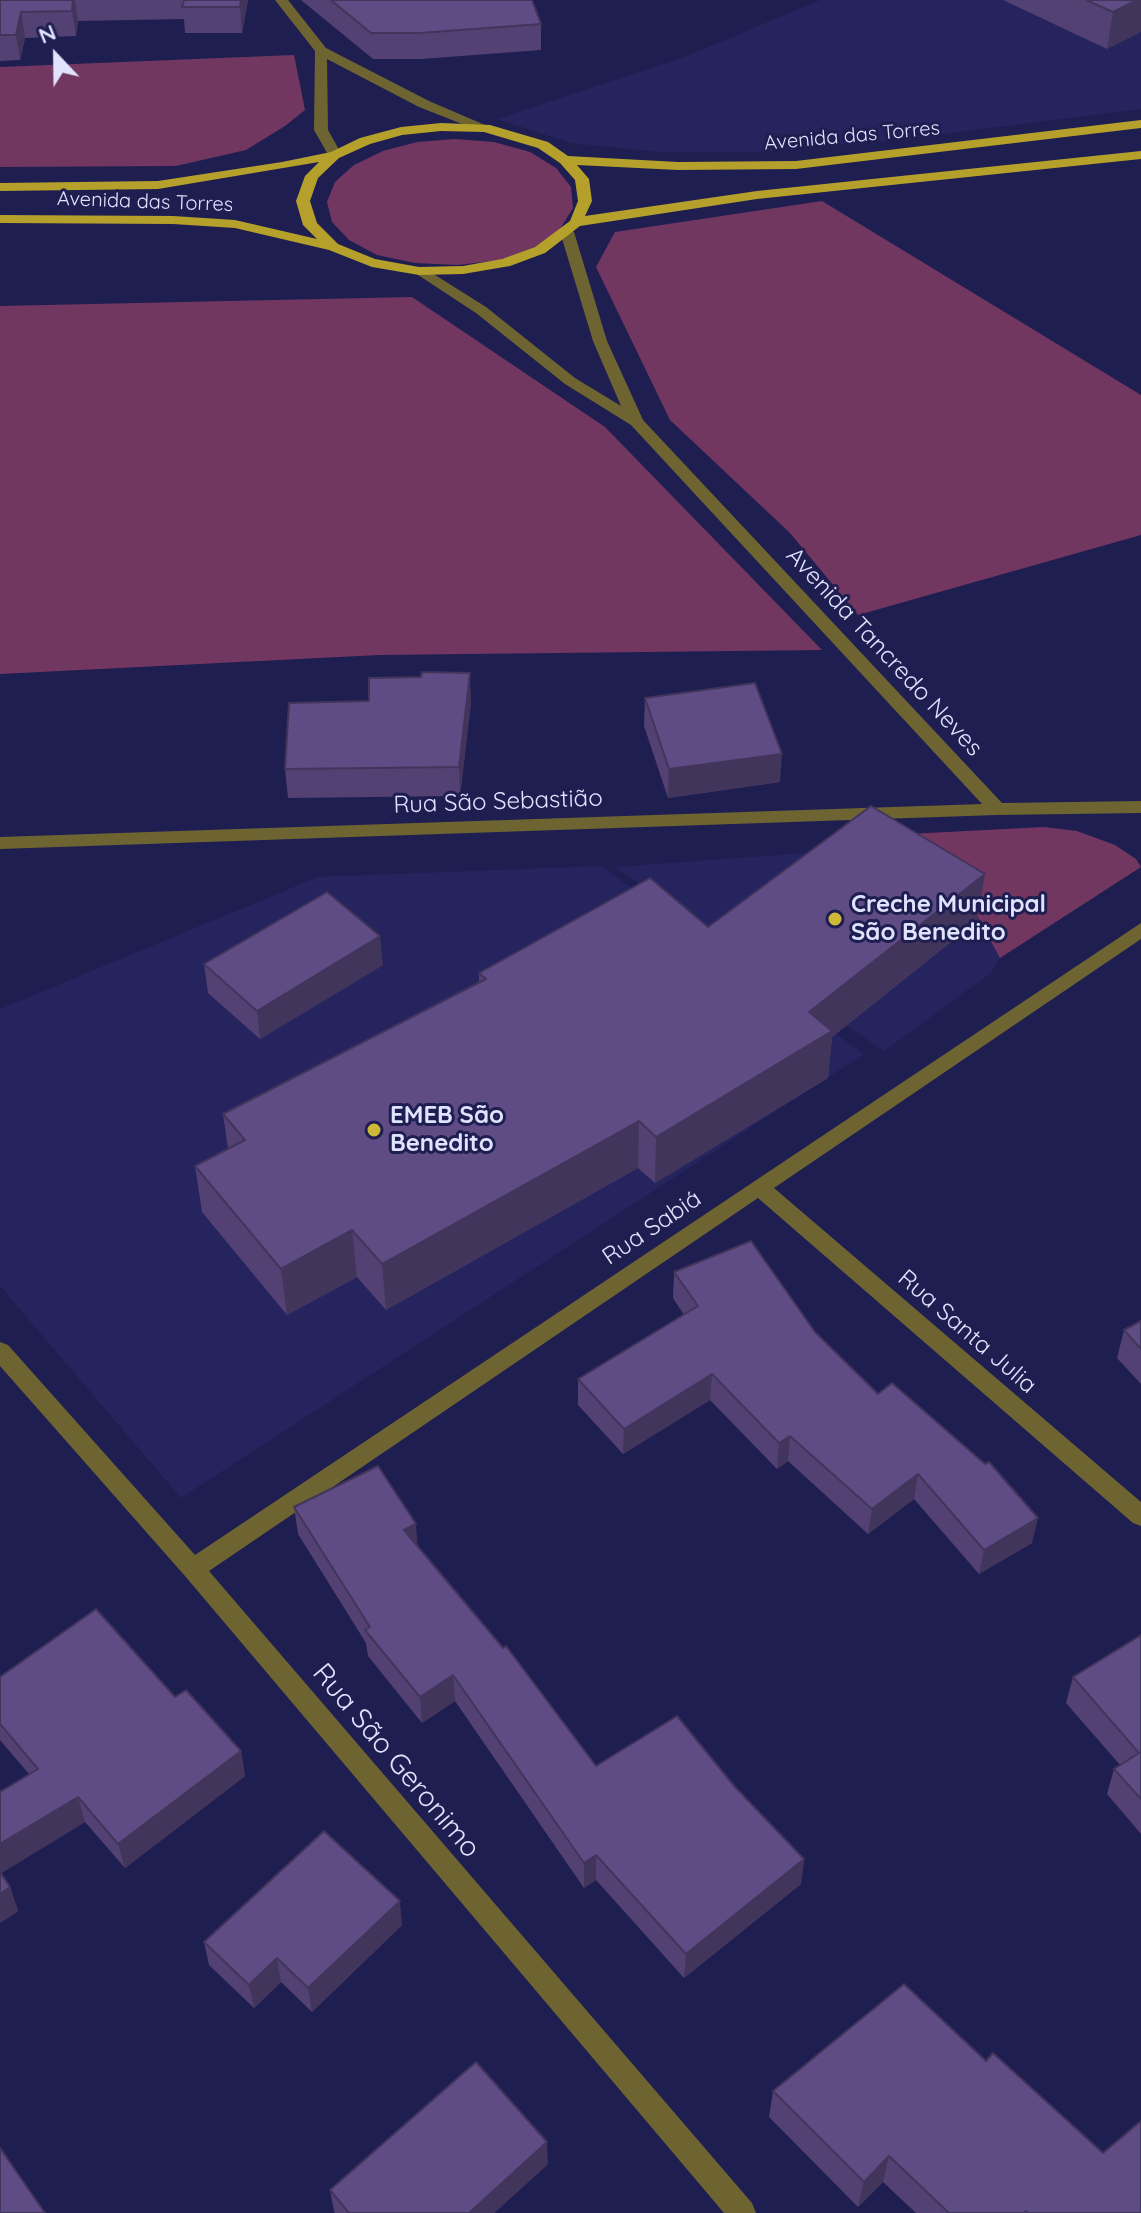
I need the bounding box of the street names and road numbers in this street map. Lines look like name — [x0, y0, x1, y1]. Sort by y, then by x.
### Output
street label: Avenida das Torres — [763, 116, 941, 156]
street label: Avenida das Torres — [57, 187, 233, 217]
street label: Avenida Tancredo Neves — [780, 542, 988, 762]
street label: Rua São Sebastião — [393, 784, 603, 820]
street label: Rua Sabiá — [597, 1185, 707, 1271]
street label: Rua Santa Julia — [892, 1264, 1042, 1400]
street label: Rua São Geronimo — [305, 1657, 487, 1865]

